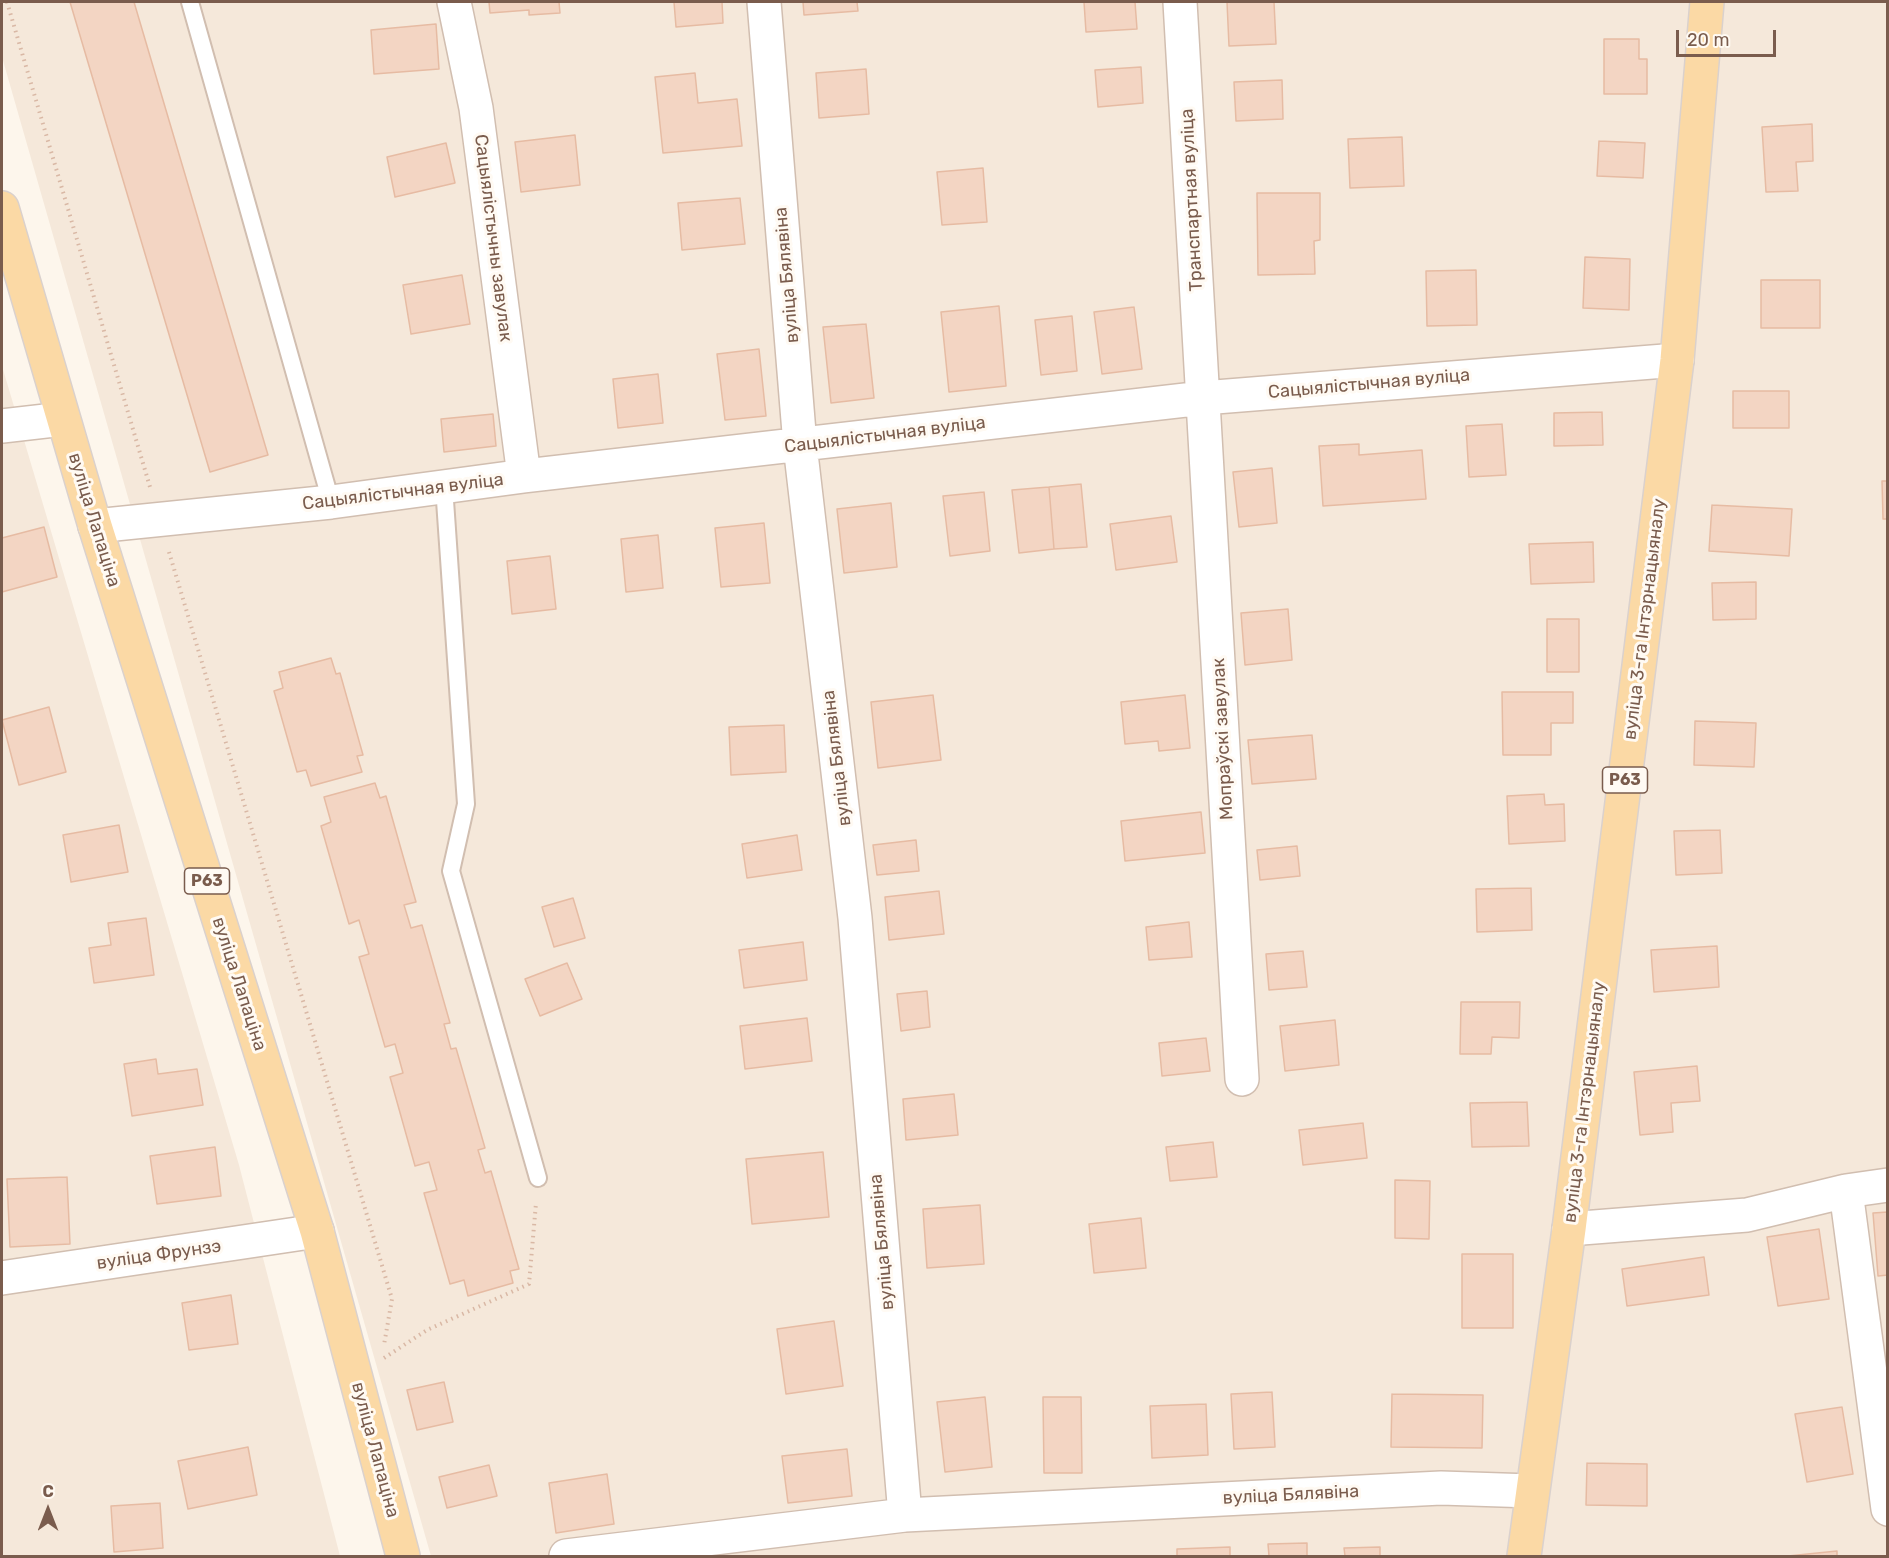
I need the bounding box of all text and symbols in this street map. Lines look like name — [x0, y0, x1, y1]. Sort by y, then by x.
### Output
scale bar — [1679, 18, 1780, 56]
text: 20 m — [1687, 29, 1729, 51]
street label: Транспартная вуліца — [1176, 108, 1208, 292]
street label: Сацыялістычны завулак — [470, 133, 516, 343]
street label: вуліца Бялявіна — [770, 206, 804, 344]
street label: Сацыялістычная вуліца — [1267, 364, 1471, 404]
street label: Сацыялістычная вуліца — [783, 412, 987, 458]
street label: вуліца Лапаціна — [63, 450, 125, 590]
street label: Сацыялістычная вуліца — [301, 469, 505, 515]
street label: вуліца 3-га Інтэрнацыяналу — [1619, 497, 1671, 741]
street label: Мопраўскі завулак — [1208, 657, 1238, 821]
street label: вуліца Бялявіна — [818, 689, 856, 827]
road number: Р63 — [1602, 767, 1648, 793]
road number: Р63 — [184, 868, 230, 894]
street label: вуліца Лапаціна — [207, 914, 271, 1054]
street label: вуліца 3-га Інтэрнацыяналу — [1559, 980, 1611, 1224]
street label: вуліца Бялявіна — [865, 1173, 899, 1311]
street label: вуліца Фрунзэ — [95, 1236, 223, 1274]
street label: вуліца Лапаціна — [347, 1380, 403, 1520]
north arrow — [18, 1480, 78, 1540]
street label: вуліца Бялявіна — [1222, 1481, 1360, 1509]
text: С — [42, 1482, 54, 1501]

